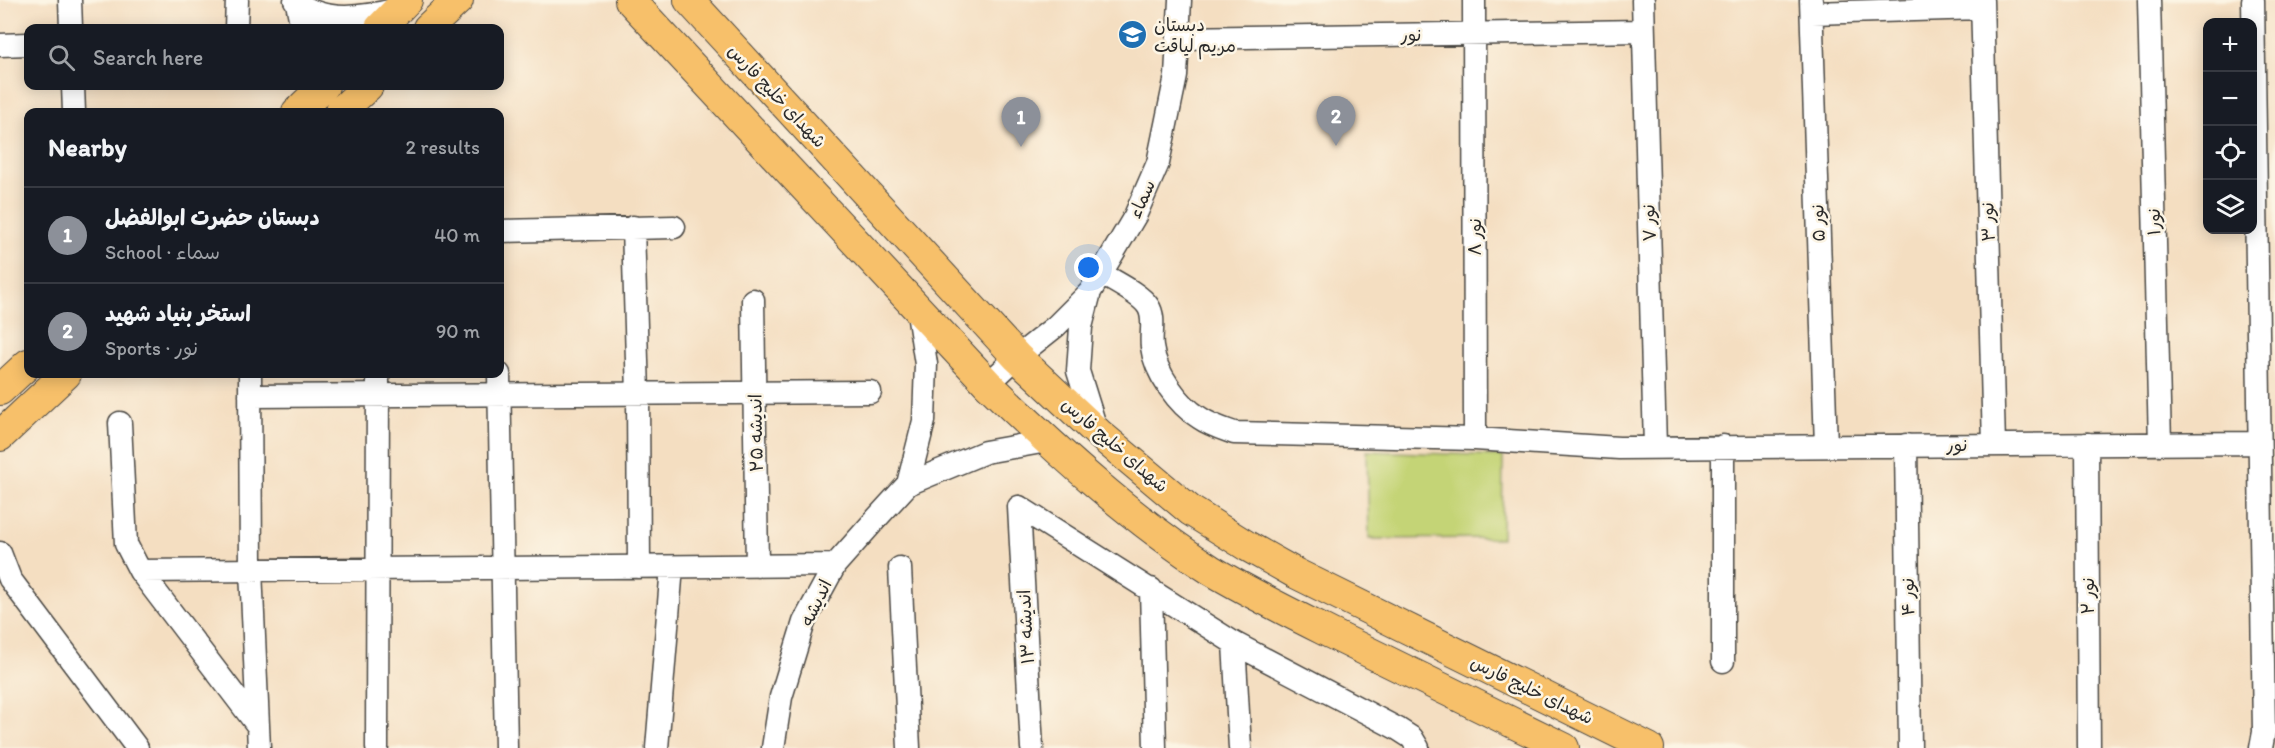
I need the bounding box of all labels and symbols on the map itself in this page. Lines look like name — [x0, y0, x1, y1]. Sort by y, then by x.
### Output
place label: دبستان مریم لیاقت — [1154, 14, 1236, 60]
school or university icon: دبستان مریم لیاقت — [1117, 19, 1149, 51]
street label: نور — [1399, 24, 1422, 46]
street label: شهدای خلیج فارس — [723, 40, 831, 153]
pin: 2 — [1316, 96, 1356, 146]
pin: 1 — [1002, 98, 1040, 147]
street label: سماء — [1124, 176, 1160, 222]
street label: نور ۳ — [1976, 202, 2000, 242]
street label: نور ۷ — [1637, 204, 1661, 242]
street label: نور ۵ — [1806, 204, 1830, 242]
street label: نور۱ — [2143, 208, 2165, 236]
street label: نور ۸ — [1464, 218, 1486, 256]
your location — [1074, 253, 1103, 282]
street label: شهدای خلیج فارس — [1057, 393, 1173, 498]
street label: اندیشه ۲۵ — [744, 394, 768, 472]
street label: نور — [1946, 434, 1967, 456]
street label: اندیشه — [795, 576, 837, 630]
street label: نور ۲ — [2077, 577, 2099, 615]
street label: نور ۴ — [1897, 578, 1919, 616]
street label: اندیشه ۱۳ — [1013, 589, 1039, 665]
street label: شهدای خلیج فارس — [1467, 651, 1597, 730]

